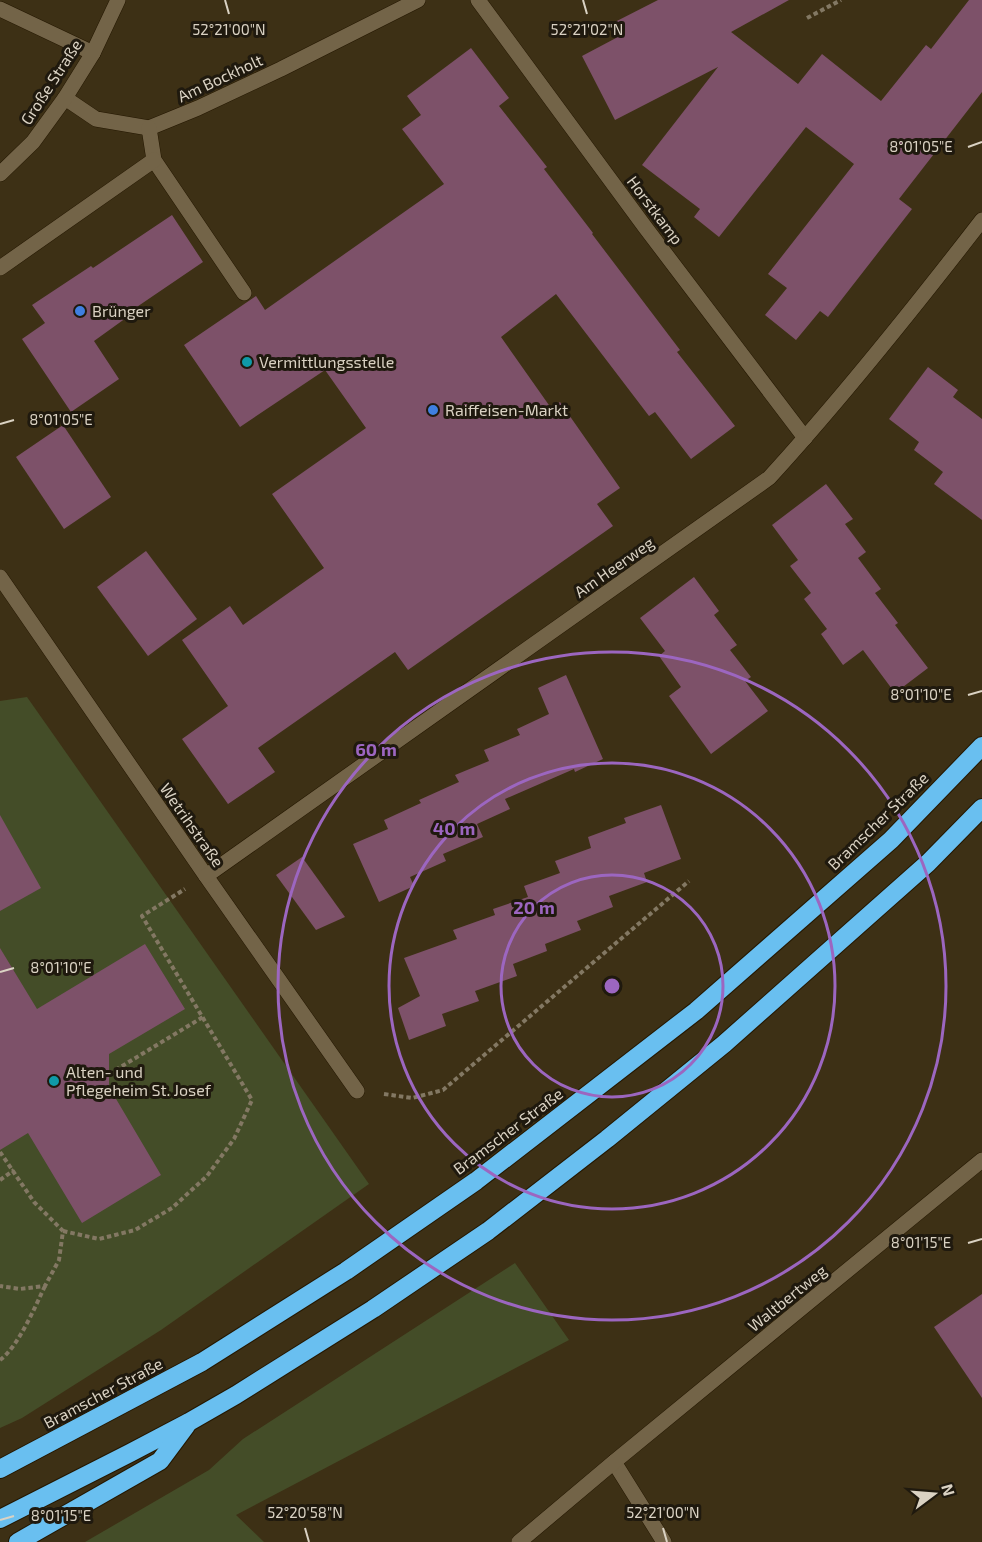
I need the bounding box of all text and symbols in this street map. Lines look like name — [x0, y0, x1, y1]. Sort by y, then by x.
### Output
text: 52°21'00"N — [192, 20, 266, 38]
text: 52°21'02"N — [551, 20, 623, 38]
street label: Große Straße — [16, 36, 85, 128]
street label: Am Bockholt — [174, 50, 265, 106]
text: 8°01'05"E — [889, 137, 953, 155]
street label: Horstkamp — [624, 172, 687, 248]
place label: Brünger — [92, 301, 151, 320]
marker: Brünger — [73, 304, 87, 318]
place label: Vermittlungsstelle — [259, 352, 394, 371]
marker: Vermittlungsstelle — [240, 355, 254, 369]
place label: Raiffeisen-Markt — [445, 400, 568, 419]
marker: Raiffeisen-Markt — [426, 403, 440, 417]
text: 8°01'05"E — [29, 410, 93, 428]
street label: Am Heerweg — [570, 532, 657, 601]
text: 8°01'10"E — [890, 685, 952, 703]
text: 60 m — [355, 738, 397, 760]
street label: Bramscher Straße — [824, 768, 932, 873]
street label: Wetrihstraße — [156, 779, 228, 870]
text: 40 m — [433, 817, 475, 839]
text: 20 m — [513, 896, 555, 918]
text: 8°01'10"E — [30, 958, 92, 976]
centre of rings — [602, 976, 622, 996]
place label: Alten- und Pflegeheim St. Josef — [66, 1062, 212, 1099]
marker: Alten- und Pflegeheim St. Josef — [47, 1074, 61, 1088]
street label: Bramscher Straße — [449, 1083, 566, 1178]
text: 8°01'15"E — [891, 1233, 951, 1251]
street label: Waltbertweg — [744, 1260, 830, 1335]
street label: Bramscher Straße — [40, 1353, 166, 1432]
north arrow — [904, 1464, 964, 1524]
text: N — [938, 1482, 960, 1498]
text: 52°20'58"N — [267, 1503, 343, 1521]
text: 52°21'00"N — [626, 1503, 700, 1521]
text: 8°01'15"E — [31, 1506, 91, 1524]

